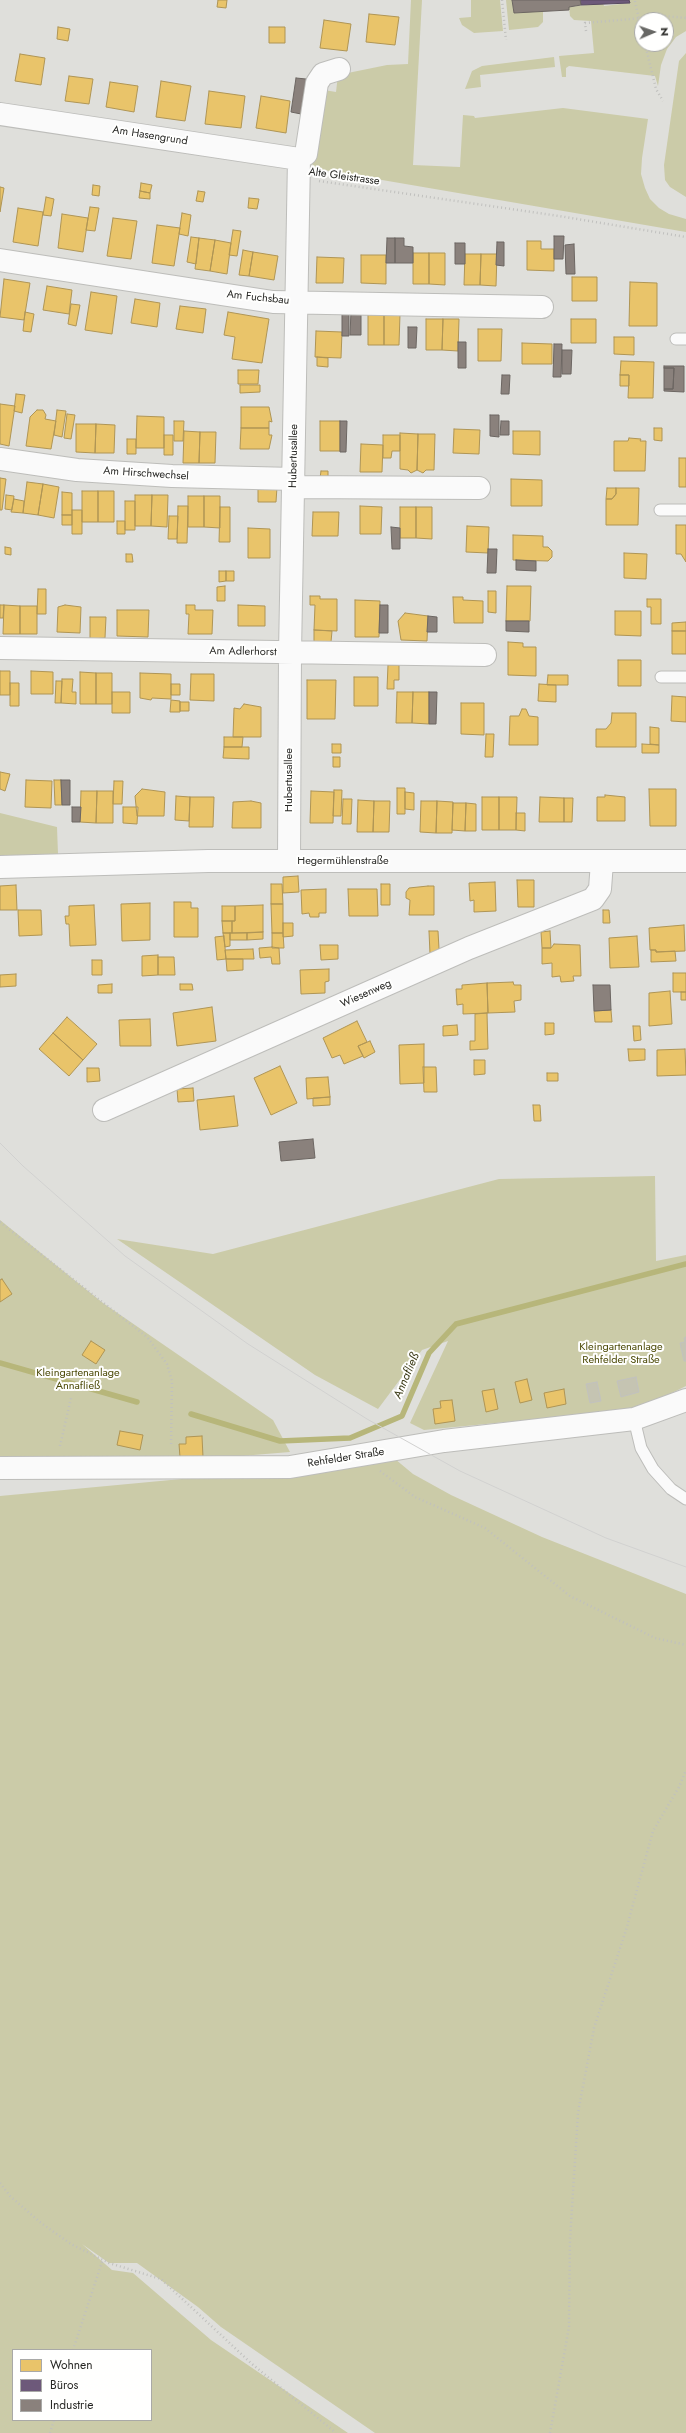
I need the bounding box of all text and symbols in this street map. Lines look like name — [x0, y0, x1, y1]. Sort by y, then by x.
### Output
north arrow — [634, 12, 674, 52]
text: N — [657, 27, 673, 36]
street label: Am Hasengrund — [111, 124, 189, 148]
street label: Alte Gleistrasse — [308, 165, 380, 189]
street label: Am Fuchsbau — [226, 288, 290, 308]
street label: Hubertusallee — [287, 424, 301, 488]
street label: Am Hirschwechsel — [103, 464, 189, 484]
street label: Am Adlerhorst — [209, 645, 277, 659]
street label: Hubertusallee — [282, 748, 296, 812]
street label: Hegermühlenstraße — [297, 854, 389, 868]
street label: Wiesenweg — [338, 977, 394, 1011]
park label: Kleingartenanlage Rehfelder Straße — [579, 1340, 663, 1366]
water label: Annafließ — [391, 1351, 423, 1401]
park label: Kleingartenanlage Annafließ — [36, 1366, 120, 1392]
street label: Rehfelder Straße — [307, 1445, 385, 1471]
legend — [12, 2349, 152, 2421]
text: Wohnen — [50, 2356, 93, 2374]
text: Büros — [50, 2376, 78, 2394]
text: Industrie — [50, 2396, 94, 2414]

